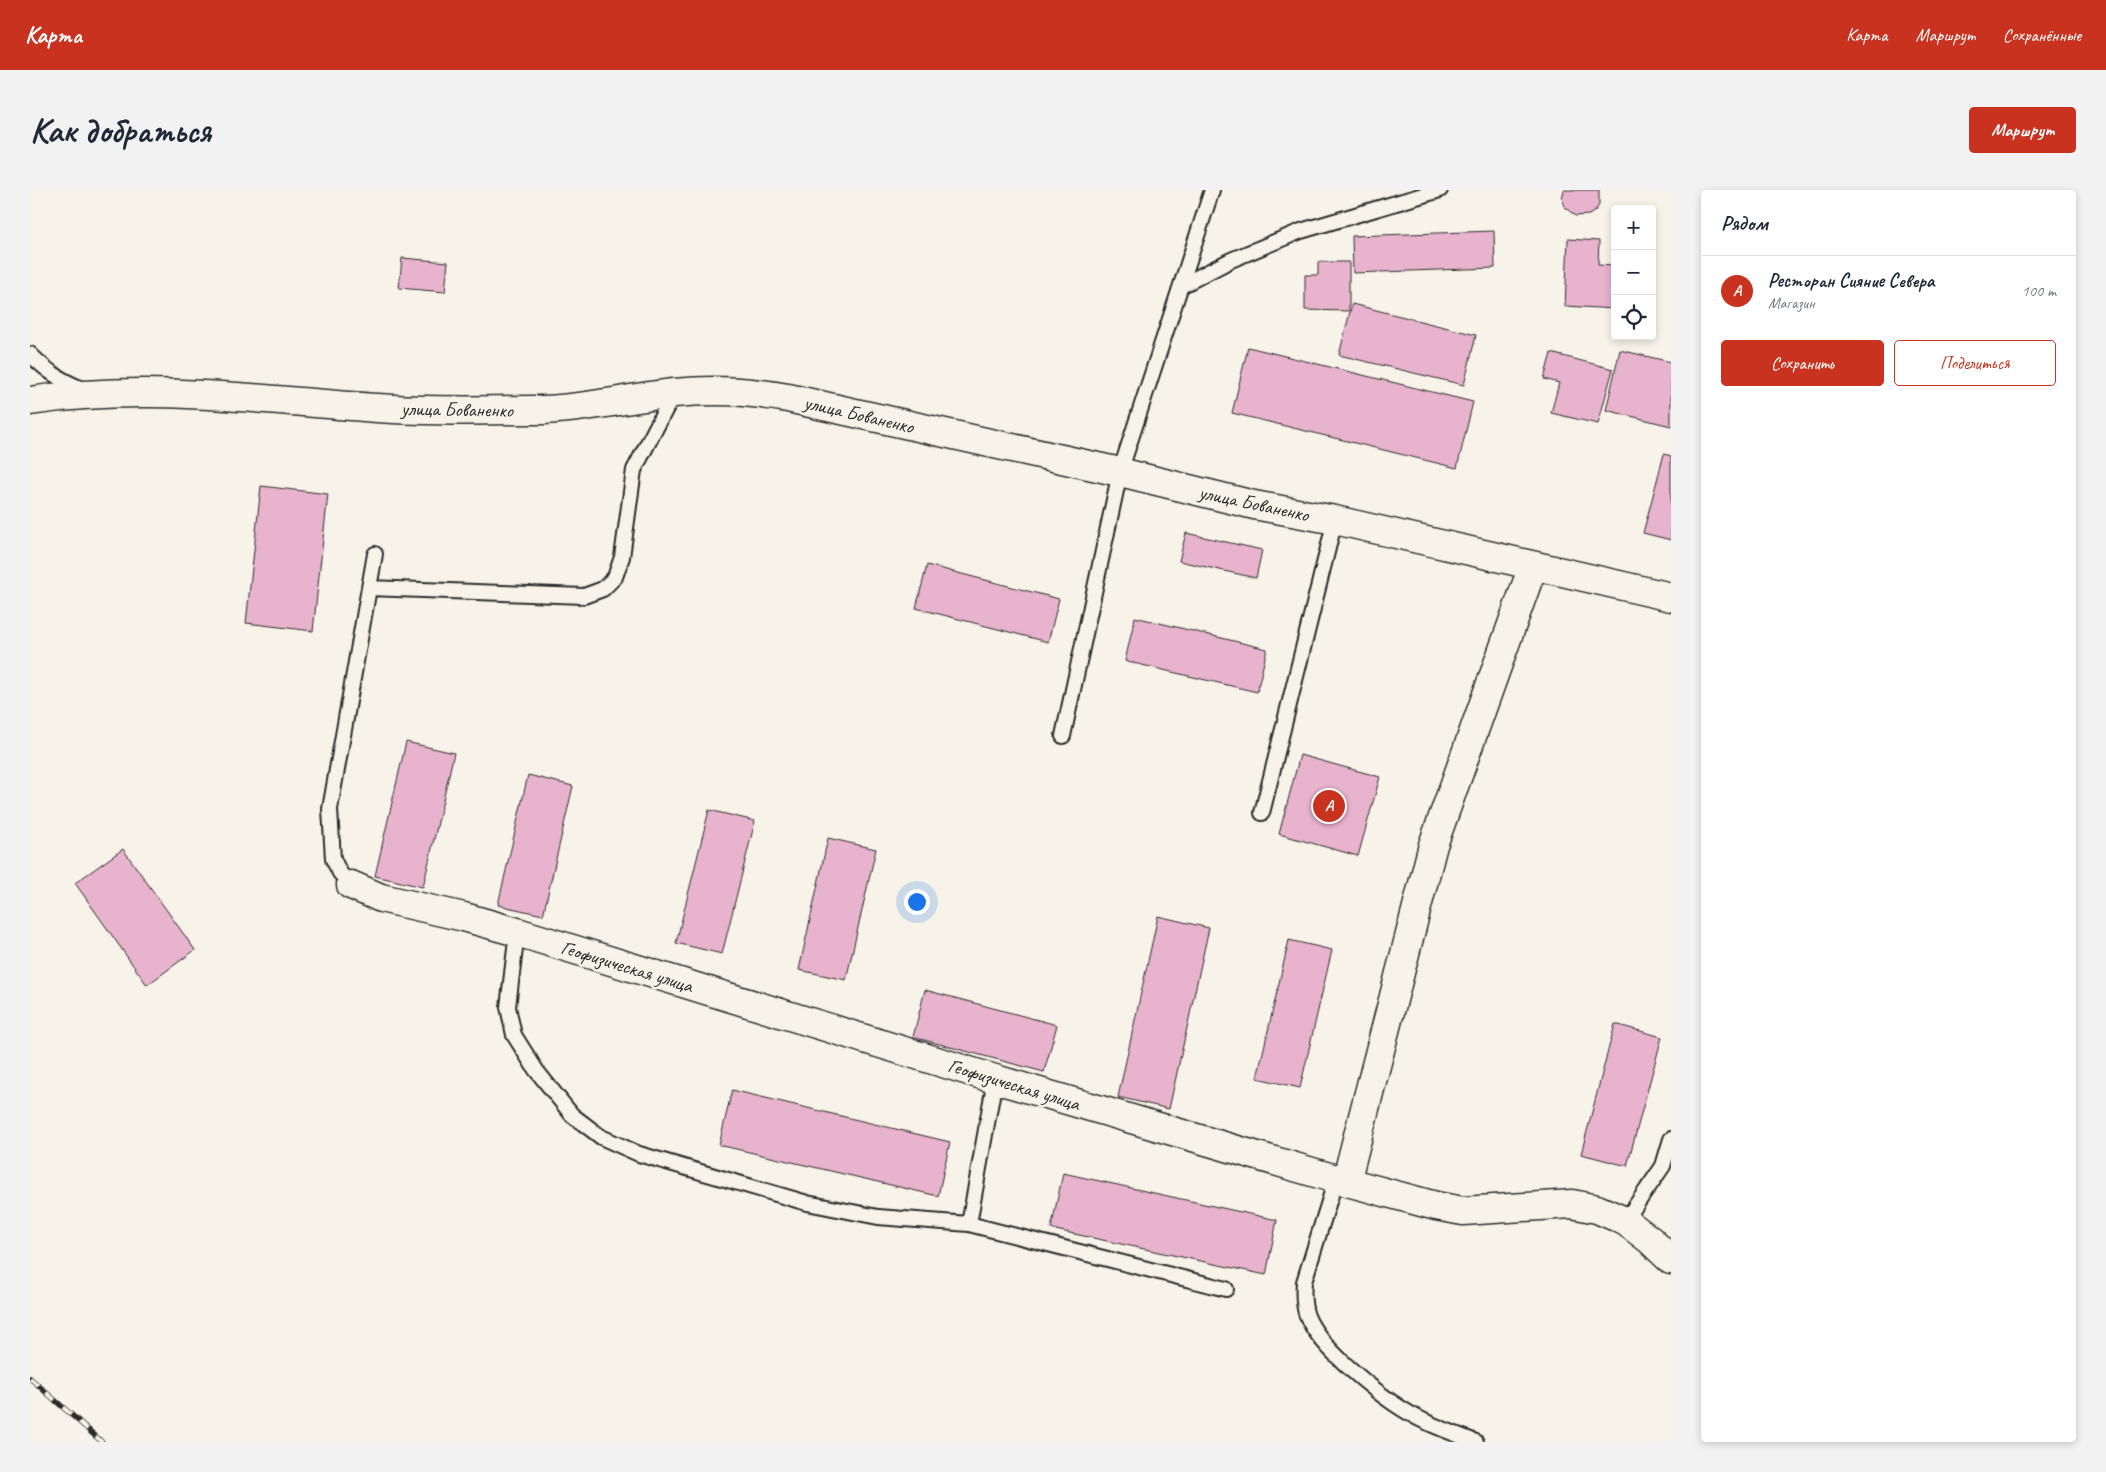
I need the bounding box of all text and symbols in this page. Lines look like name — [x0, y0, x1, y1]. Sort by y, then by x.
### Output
text: Карта — [25, 20, 82, 50]
text: Карта — [1846, 24, 1887, 46]
text: Маршрут — [1915, 24, 1975, 46]
text: Сохранённые — [2003, 24, 2081, 46]
button: Маршрут — [1969, 107, 2076, 153]
text: Как добраться — [30, 108, 211, 153]
map controls — [1611, 205, 1656, 340]
button: + — [1611, 205, 1656, 250]
text: Рядом — [1721, 210, 1768, 236]
button: − — [1611, 250, 1656, 295]
text: Ресторан Сияние Севера — [1768, 269, 1934, 293]
text: A — [1733, 281, 1741, 301]
text: 100 m — [2022, 281, 2056, 301]
text: Магазин — [1768, 293, 1815, 313]
button: locate — [1611, 295, 1656, 340]
button: Сохранить — [1721, 340, 1884, 386]
button: Поделиться — [1894, 340, 2056, 386]
street label: улица Бованенко — [801, 390, 917, 439]
street label: улица Бованенко — [400, 396, 514, 423]
street label: улица Бованенко — [1196, 479, 1312, 528]
pin: A — [1313, 787, 1345, 825]
your location — [904, 889, 930, 915]
street label: Геофизическая улица — [558, 935, 697, 999]
street label: Геофизическая улица — [945, 1053, 1084, 1117]

